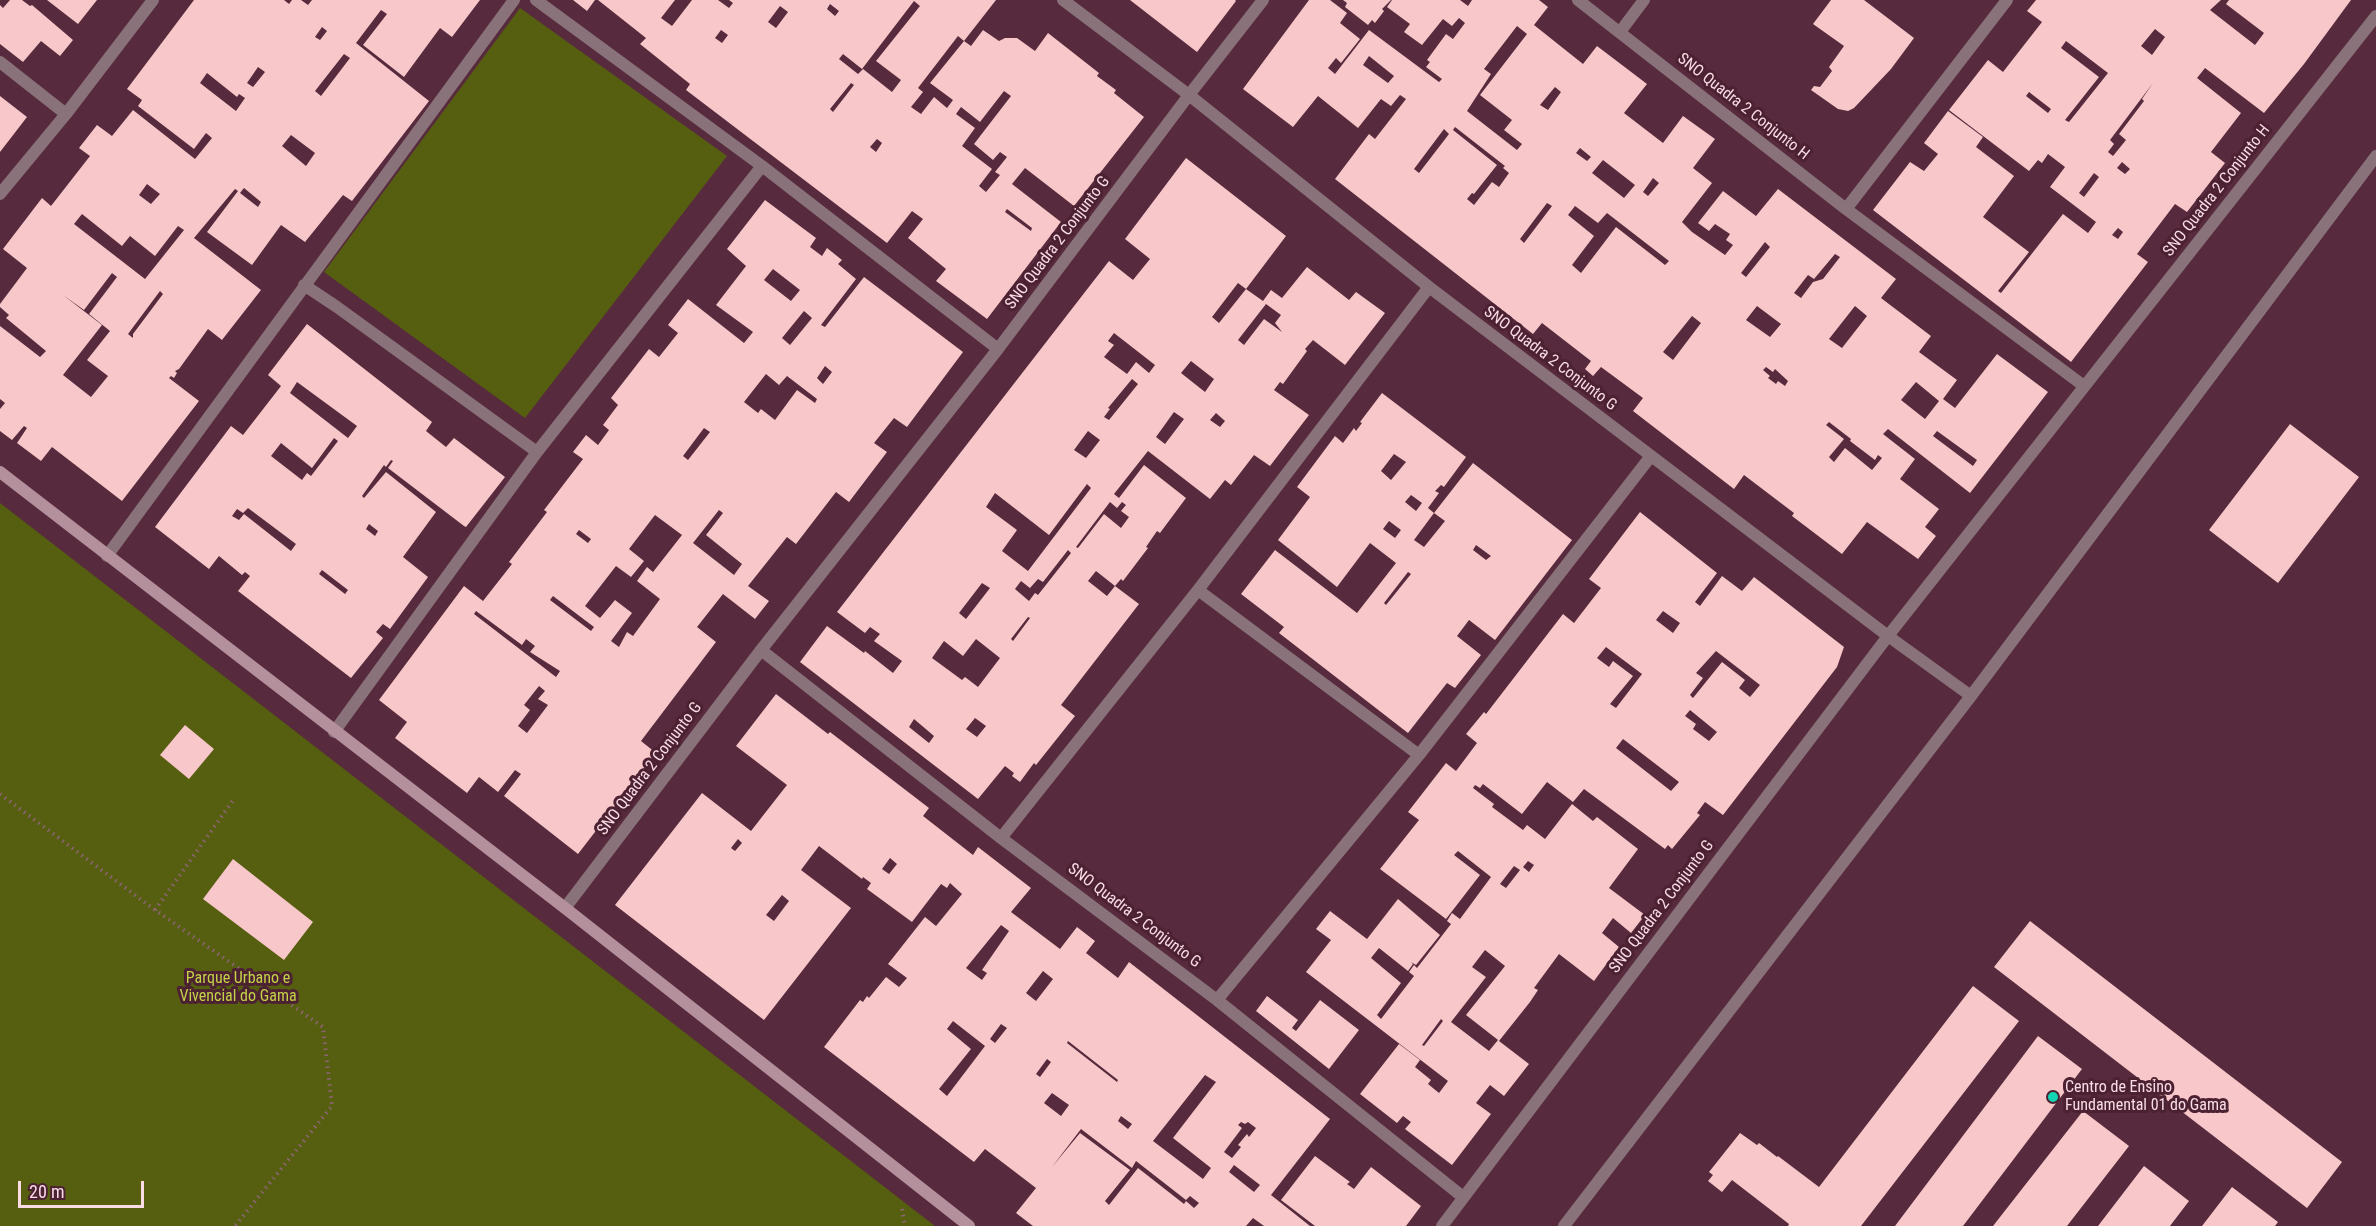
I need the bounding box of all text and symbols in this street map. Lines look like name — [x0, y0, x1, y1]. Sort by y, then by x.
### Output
street label: SNO Quadra 2 Conjunto H — [1673, 50, 1813, 164]
street label: SNO Quadra 2 Conjunto H — [2160, 121, 2274, 261]
street label: SNO Quadra 2 Conjunto G — [1002, 173, 1114, 313]
street label: SNO Quadra 2 Conjunto G — [1480, 303, 1620, 415]
street label: SNO Quadra 2 Conjunto G — [594, 699, 706, 839]
street label: SNO Quadra 2 Conjunto G — [1606, 837, 1718, 977]
street label: SNO Quadra 2 Conjunto G — [1064, 860, 1204, 972]
park label: Parque Urbano e Vivencial do Gama — [179, 969, 297, 1007]
place label: Centro de Ensino Fundamental 01 do Gama — [2065, 1078, 2227, 1116]
marker: Centro de Ensino Fundamental 01 do Gama — [2046, 1090, 2060, 1104]
scale bar — [21, 1169, 147, 1207]
text: 20 m — [29, 1181, 64, 1202]

